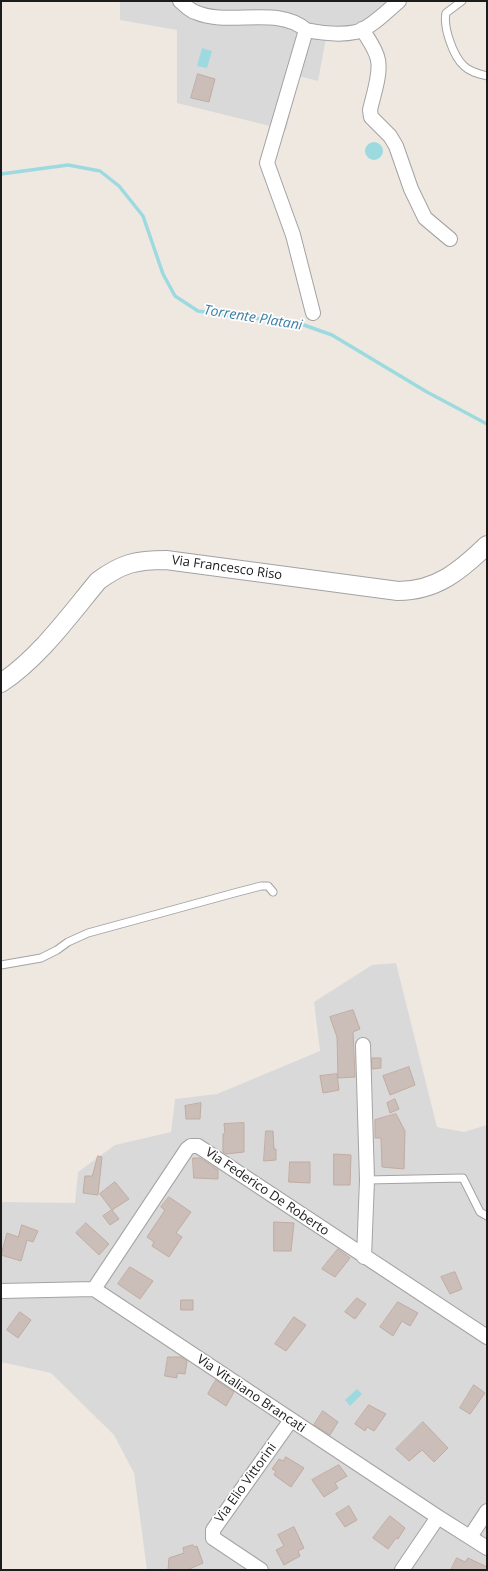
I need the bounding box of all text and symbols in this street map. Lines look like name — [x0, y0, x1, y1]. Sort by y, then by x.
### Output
water label: Torrente Platani — [202, 302, 304, 334]
street label: Via Francesco Riso — [171, 553, 283, 583]
street label: Via Federico De Roberto — [202, 1145, 332, 1239]
street label: Via Vitaliano Brancati — [194, 1352, 308, 1436]
street label: Via Elio Vittorini — [212, 1440, 280, 1526]

